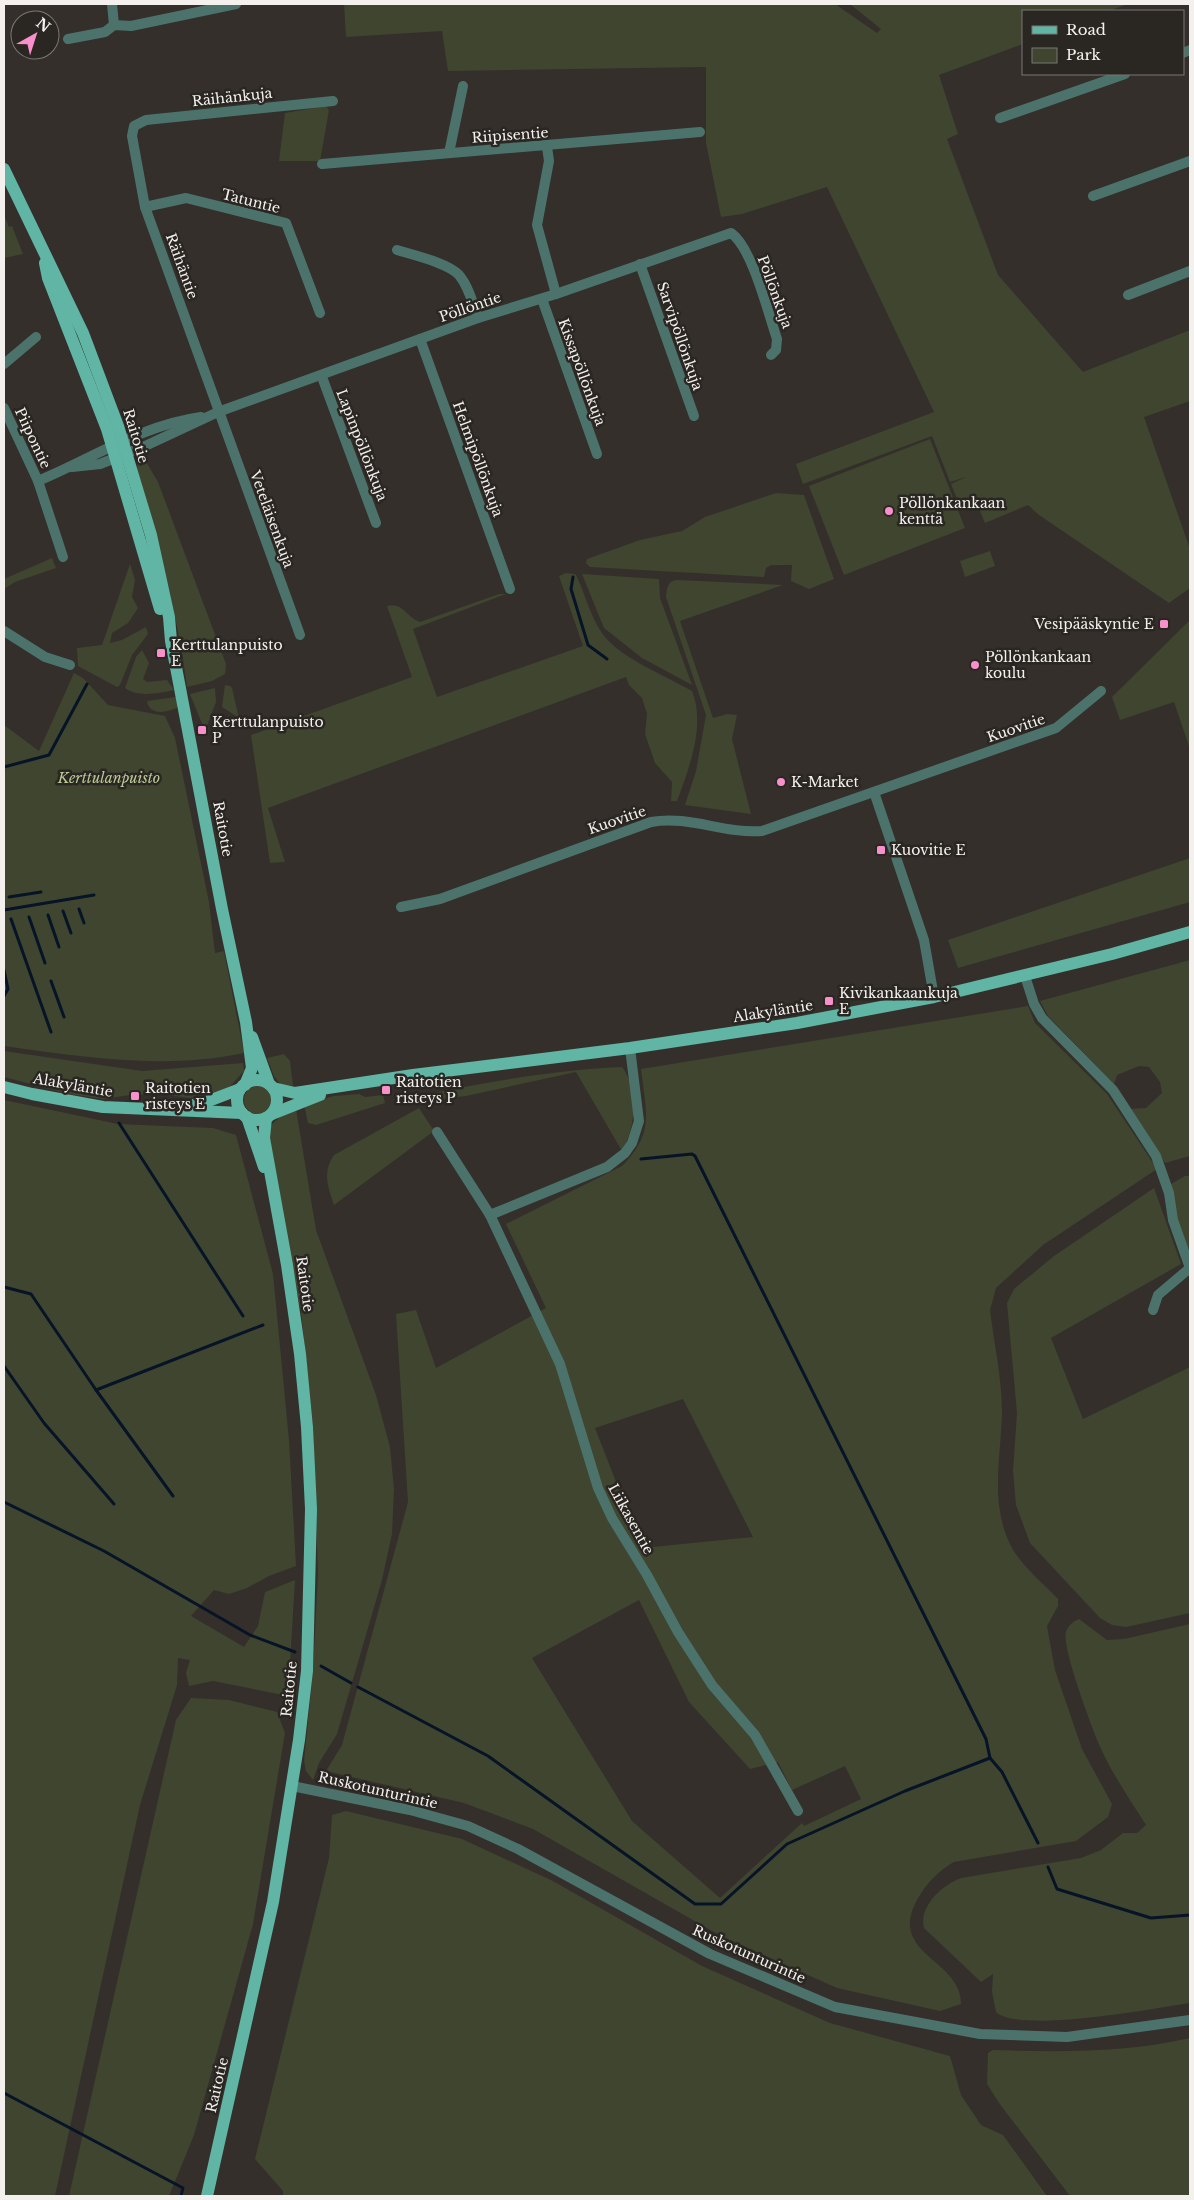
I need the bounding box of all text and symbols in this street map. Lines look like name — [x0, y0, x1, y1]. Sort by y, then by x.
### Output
north arrow — [10, 10, 60, 60]
legend — [1022, 10, 1184, 75]
text: N — [32, 14, 54, 36]
text: Road — [1066, 20, 1106, 39]
text: Park — [1066, 45, 1102, 64]
street label: Räihänkuja — [191, 84, 273, 110]
street label: Riipisentie — [471, 123, 549, 147]
street label: Tatuntie — [220, 185, 282, 217]
street label: Räihäntie — [162, 231, 202, 301]
street label: Pöllönkuja — [753, 253, 797, 331]
street label: Sarvipöllönkuja — [653, 279, 707, 393]
street label: Pöllöntie — [437, 288, 503, 326]
street label: Kissapöllönkuja — [554, 316, 610, 428]
street label: Lapinpöllönkuja — [332, 386, 392, 504]
street label: Helmipöllönkuja — [449, 399, 507, 519]
street label: Piipontie — [11, 404, 55, 472]
street label: Raitotie — [119, 407, 153, 465]
street label: Veteläisenkuja — [246, 467, 298, 570]
place label: Pöllönkankaan kenttä — [899, 494, 1005, 528]
marker: Pöllönkankaan kenttä — [883, 505, 895, 517]
place label: Vesipääskyntie E — [1033, 615, 1154, 633]
marker: Vesipääskyntie E — [1158, 618, 1170, 630]
place label: Kerttulanpuisto E — [171, 636, 283, 670]
marker: Kerttulanpuisto E — [155, 647, 167, 659]
place label: Pöllönkankaan koulu — [985, 648, 1091, 682]
marker: Pöllönkankaan koulu — [969, 659, 981, 671]
street label: Kuovitie — [985, 710, 1047, 746]
place label: Kerttulanpuisto P — [212, 713, 324, 747]
marker: Kerttulanpuisto P — [196, 724, 208, 736]
park label: Kerttulanpuisto — [57, 769, 160, 787]
place label: K-Market — [791, 773, 860, 791]
marker: K-Market — [775, 776, 787, 788]
street label: Raitotie — [209, 800, 237, 858]
street label: Kuovitie — [586, 802, 648, 838]
place label: Kuovitie E — [891, 841, 966, 859]
marker: Kuovitie E — [875, 844, 887, 856]
place label: Kivikankaankuja E — [839, 984, 958, 1018]
marker: Kivikankaankuja E — [823, 995, 835, 1007]
street label: Alakyläntie — [731, 996, 814, 1026]
street label: Alakyläntie — [31, 1069, 114, 1101]
place label: Raitotien risteys P — [396, 1073, 462, 1107]
place label: Raitotien risteys E — [145, 1079, 211, 1113]
marker: Raitotien risteys P — [380, 1084, 392, 1096]
marker: Raitotien risteys E — [129, 1090, 141, 1102]
street label: Raitotie — [292, 1255, 318, 1313]
street label: Liikasentie — [604, 1480, 658, 1558]
street label: Raitotie — [277, 1660, 301, 1718]
street label: Ruskotunturintie — [316, 1767, 440, 1813]
street label: Ruskotunturintie — [690, 1921, 808, 1987]
street label: Raitotie — [202, 2056, 232, 2114]

